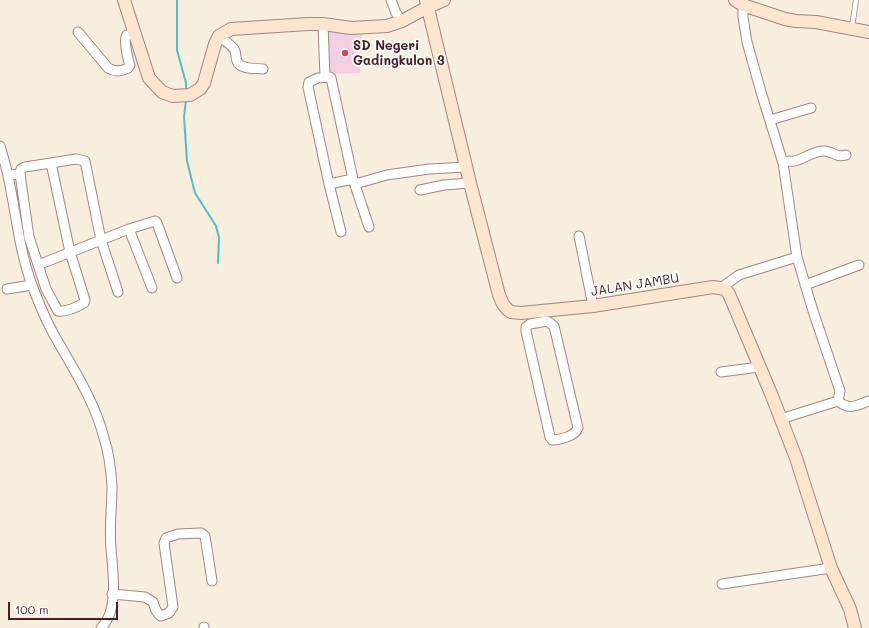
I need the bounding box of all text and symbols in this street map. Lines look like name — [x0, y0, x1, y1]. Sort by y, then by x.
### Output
place label: SD Negeri Gadingkulon 3 — [353, 38, 445, 69]
marker: SD Negeri Gadingkulon 3 — [340, 48, 350, 58]
street label: JALAN JAMBU — [590, 270, 680, 300]
scale bar — [10, 594, 120, 620]
text: 100 m — [15, 601, 49, 617]

